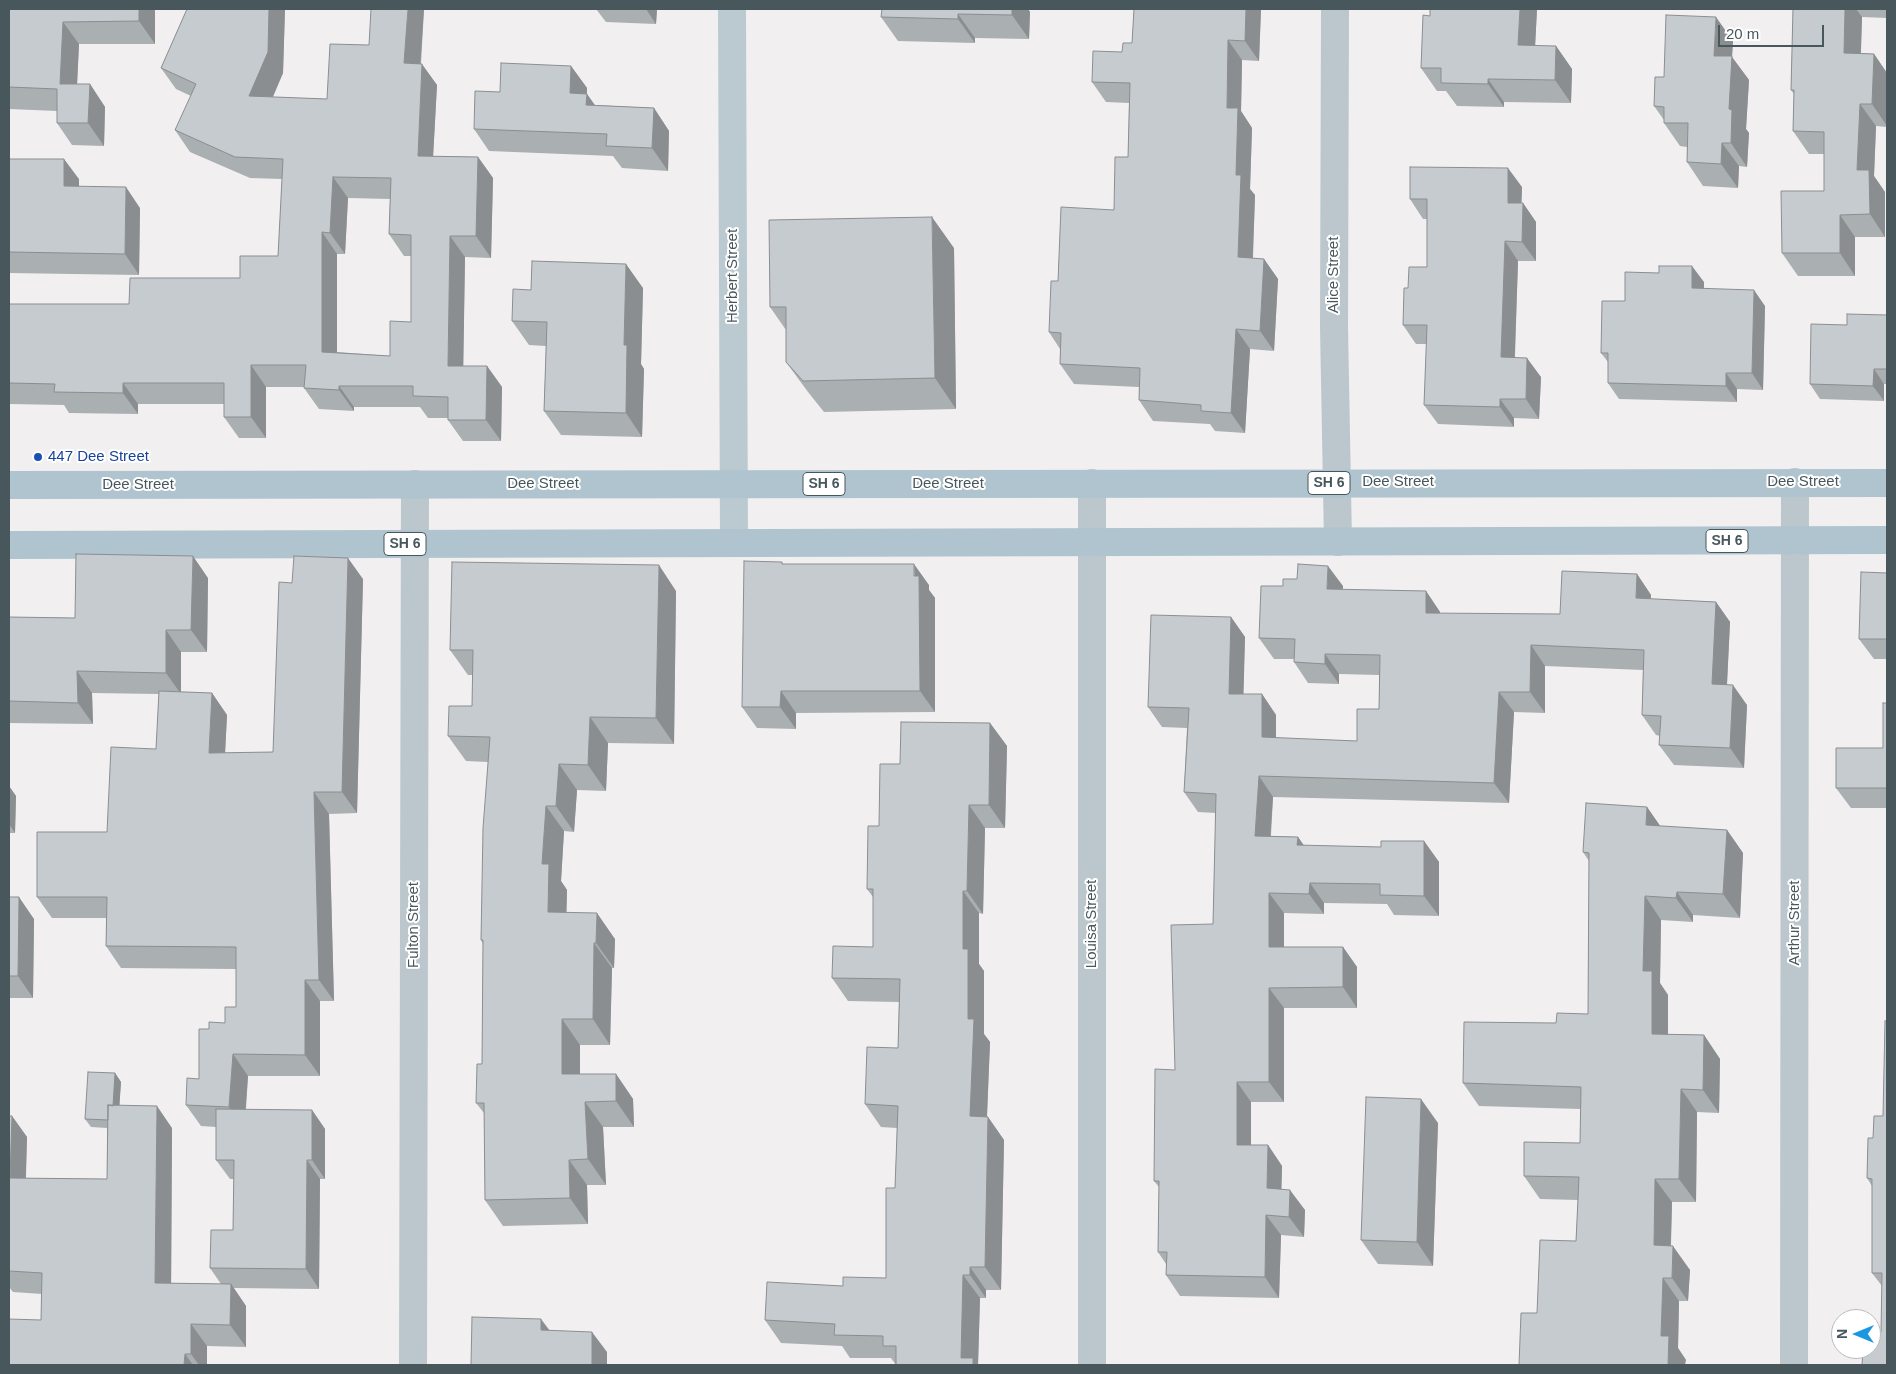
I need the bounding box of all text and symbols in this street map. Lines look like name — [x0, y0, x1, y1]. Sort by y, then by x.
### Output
scale bar — [1721, 15, 1827, 47]
text: 20 m — [1726, 25, 1759, 42]
street label: Herbert Street — [724, 229, 742, 323]
street label: Alice Street — [1325, 237, 1343, 313]
place label: 447 Dee Street — [48, 448, 149, 466]
marker: 447 Dee Street — [32, 451, 44, 463]
road number: SH 6 — [803, 472, 845, 496]
road number: SH 6 — [1308, 472, 1350, 494]
street label: Dee Street — [1362, 473, 1434, 491]
street label: Dee Street — [1767, 473, 1839, 491]
street label: Dee Street — [507, 475, 579, 493]
street label: Dee Street — [912, 475, 984, 493]
street label: Dee Street — [102, 476, 174, 494]
road number: SH 6 — [1706, 530, 1748, 552]
road number: SH 6 — [384, 532, 426, 556]
street label: Louisa Street — [1083, 880, 1101, 968]
street label: Arthur Street — [1786, 880, 1804, 966]
street label: Fulton Street — [405, 882, 423, 968]
north arrow — [1831, 1309, 1881, 1359]
text: N — [1834, 1329, 1850, 1339]

